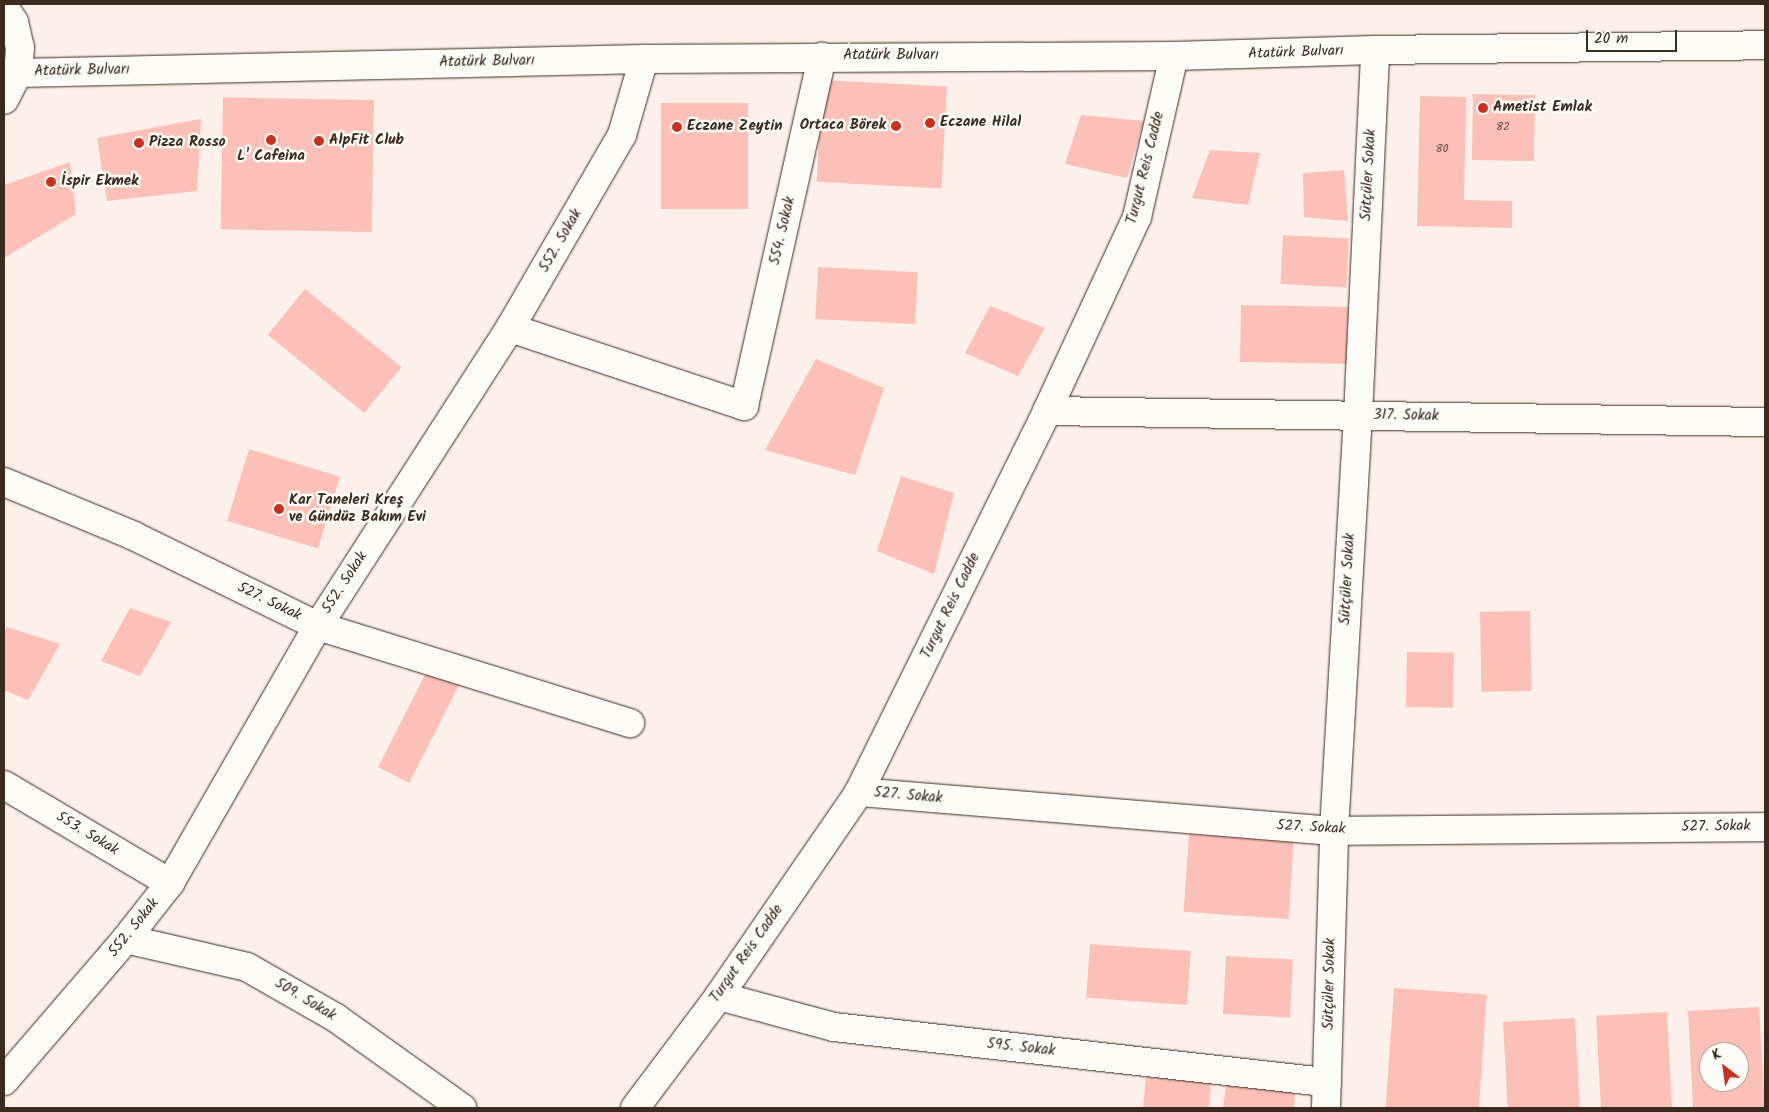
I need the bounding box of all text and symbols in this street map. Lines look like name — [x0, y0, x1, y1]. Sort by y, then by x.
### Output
scale bar — [1589, 20, 1680, 52]
text: 20 m — [1594, 27, 1628, 51]
street label: Atatürk Bulvarı — [1248, 42, 1344, 64]
street label: Atatürk Bulvarı — [843, 47, 939, 65]
street label: Atatürk Bulvarı — [439, 52, 535, 72]
street label: Atatürk Bulvarı — [34, 61, 130, 81]
place label: Ametist Emlak — [1493, 99, 1592, 117]
marker: Ametist Emlak — [1477, 102, 1489, 114]
street label: Turgut Reis Cadde — [1123, 110, 1169, 226]
place label: Eczane Hilal — [940, 114, 1021, 132]
place label: Ortaca Börek — [800, 117, 886, 135]
marker: Eczane Hilal — [924, 117, 936, 129]
place label: Eczane Zeytin — [687, 118, 783, 136]
marker: Ortaca Börek — [890, 120, 902, 132]
house number: 82 — [1496, 120, 1510, 134]
marker: Eczane Zeytin — [671, 121, 683, 133]
street label: Sütçüler Sokak — [1358, 129, 1380, 221]
place label: AlpFit Club — [329, 132, 404, 150]
place label: Pizza Rosso — [149, 134, 226, 152]
marker: L' Cafeina — [265, 134, 277, 146]
marker: AlpFit Club — [313, 135, 325, 147]
marker: Pizza Rosso — [133, 137, 145, 149]
house number: 80 — [1435, 142, 1449, 156]
place label: L' Cafeina — [237, 148, 305, 166]
place label: İspir Ekmek — [61, 173, 138, 191]
marker: İspir Ekmek — [45, 176, 57, 188]
street label: 554. Sokak — [766, 195, 800, 267]
street label: 552. Sokak — [536, 206, 586, 276]
street label: 317. Sokak — [1373, 406, 1439, 426]
place label: Kar Taneleri Kreş ve Gündüz Bakım Evi — [289, 491, 426, 526]
marker: Kar Taneleri Kreş ve Gündüz Bakım Evi — [273, 503, 285, 515]
street label: Sütçüler Sokak — [1337, 533, 1359, 625]
street label: 552. Sokak — [318, 549, 372, 617]
street label: Turgut Reis Cadde — [918, 550, 984, 662]
street label: 527. Sokak — [234, 579, 304, 625]
street label: 527. Sokak — [873, 784, 943, 808]
street label: 553. Sokak — [52, 808, 122, 860]
street label: 527. Sokak — [1276, 817, 1346, 839]
street label: 527. Sokak — [1681, 817, 1751, 837]
street label: 552. Sokak — [105, 895, 163, 961]
street label: Turgut Reis Cadde — [706, 901, 788, 1007]
street label: Sütçüler Sokak — [1320, 938, 1340, 1030]
street label: 509. Sokak — [271, 975, 339, 1025]
street label: 595. Sokak — [986, 1035, 1056, 1061]
north arrow — [1699, 1042, 1749, 1092]
text: K — [1708, 1043, 1726, 1067]

